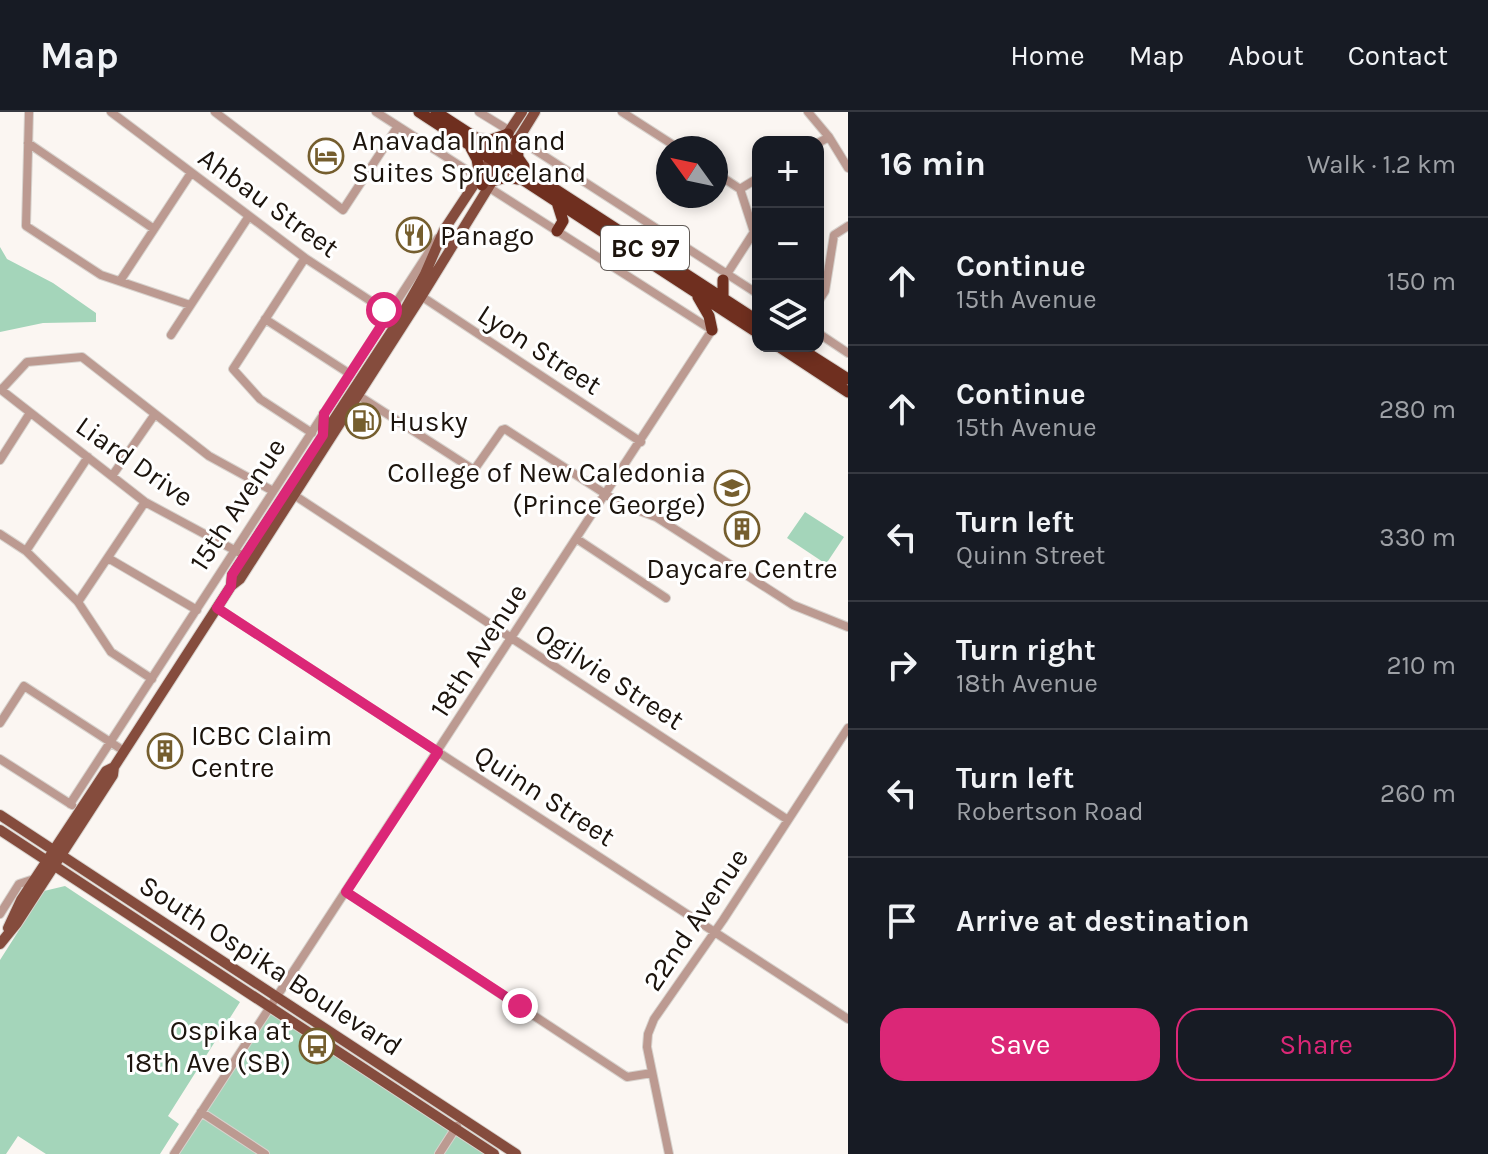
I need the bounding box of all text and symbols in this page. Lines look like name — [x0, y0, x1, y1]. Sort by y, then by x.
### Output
text: Map — [40, 33, 119, 78]
text: Home — [1010, 39, 1085, 72]
text: Map — [1129, 39, 1184, 72]
text: About — [1228, 39, 1304, 72]
text: Contact — [1348, 39, 1448, 72]
place label: Anavada Inn and Suites Spruceland — [352, 124, 586, 189]
north arrow — [656, 136, 728, 208]
map controls — [752, 136, 824, 352]
button: + — [752, 136, 824, 208]
hotel icon: Anavada Inn and Suites Spruceland — [307, 137, 345, 175]
street label: Ahbau Street — [192, 140, 345, 264]
text: 16 min — [880, 144, 986, 184]
text: Walk · 1.2 km — [1307, 149, 1456, 180]
button: − — [752, 208, 824, 280]
restaurant icon: Panago — [395, 216, 433, 254]
place label: Panago — [440, 219, 534, 252]
road number: BC 97 — [601, 226, 689, 270]
text: Continue — [956, 248, 1086, 284]
icon: ahead — [880, 259, 924, 303]
text: 150 m — [1387, 266, 1456, 297]
button: layers — [752, 280, 824, 352]
text: 15th Avenue — [956, 284, 1096, 315]
route start — [366, 292, 402, 328]
street label: Lyon Street — [472, 297, 608, 402]
text: Continue — [956, 376, 1086, 412]
icon: ahead — [880, 387, 924, 431]
text: 280 m — [1379, 394, 1456, 425]
fuel station icon: Husky — [344, 402, 382, 440]
place label: Husky — [389, 405, 468, 438]
street label: Liard Drive — [70, 409, 200, 514]
text: 15th Avenue — [956, 412, 1096, 443]
street label: 15th Avenue — [182, 432, 292, 577]
place label: College of New Caledonia (Prince George) — [387, 456, 706, 521]
school or university icon: College of New Caledonia (Prince George) — [713, 469, 751, 507]
text: Turn left — [956, 504, 1074, 540]
building icon: Daycare Centre — [723, 510, 761, 548]
icon: left — [880, 515, 924, 559]
text: 330 m — [1379, 522, 1456, 553]
text: Quinn Street — [956, 540, 1105, 571]
place label: Daycare Centre — [646, 552, 838, 585]
street label: 18th Avenue — [423, 577, 534, 723]
street label: Ogilvie Street — [529, 616, 690, 737]
text: Turn right — [956, 632, 1096, 668]
icon: right — [880, 643, 924, 687]
text: 210 m — [1386, 650, 1456, 681]
text: 18th Avenue — [956, 668, 1098, 699]
place label: ICBC Claim Centre — [191, 719, 332, 784]
building icon: ICBC Claim Centre — [146, 732, 184, 770]
street label: Quinn Street — [468, 738, 621, 853]
text: Turn left — [956, 760, 1074, 796]
icon: left — [880, 771, 924, 815]
text: 260 m — [1380, 778, 1456, 809]
text: Robertson Road — [956, 796, 1144, 827]
street label: 22nd Avenue — [636, 842, 755, 997]
street label: South Ospika Boulevard — [133, 868, 408, 1063]
icon: arrive — [880, 899, 924, 943]
text: Arrive at destination — [956, 903, 1250, 939]
route end — [502, 988, 538, 1024]
button: Save — [880, 1008, 1160, 1081]
button: Share — [1176, 1008, 1456, 1081]
place label: Ospika at 18th Ave (SB) — [126, 1014, 291, 1079]
bus stop icon: Ospika at 18th Ave (SB) — [298, 1027, 336, 1065]

